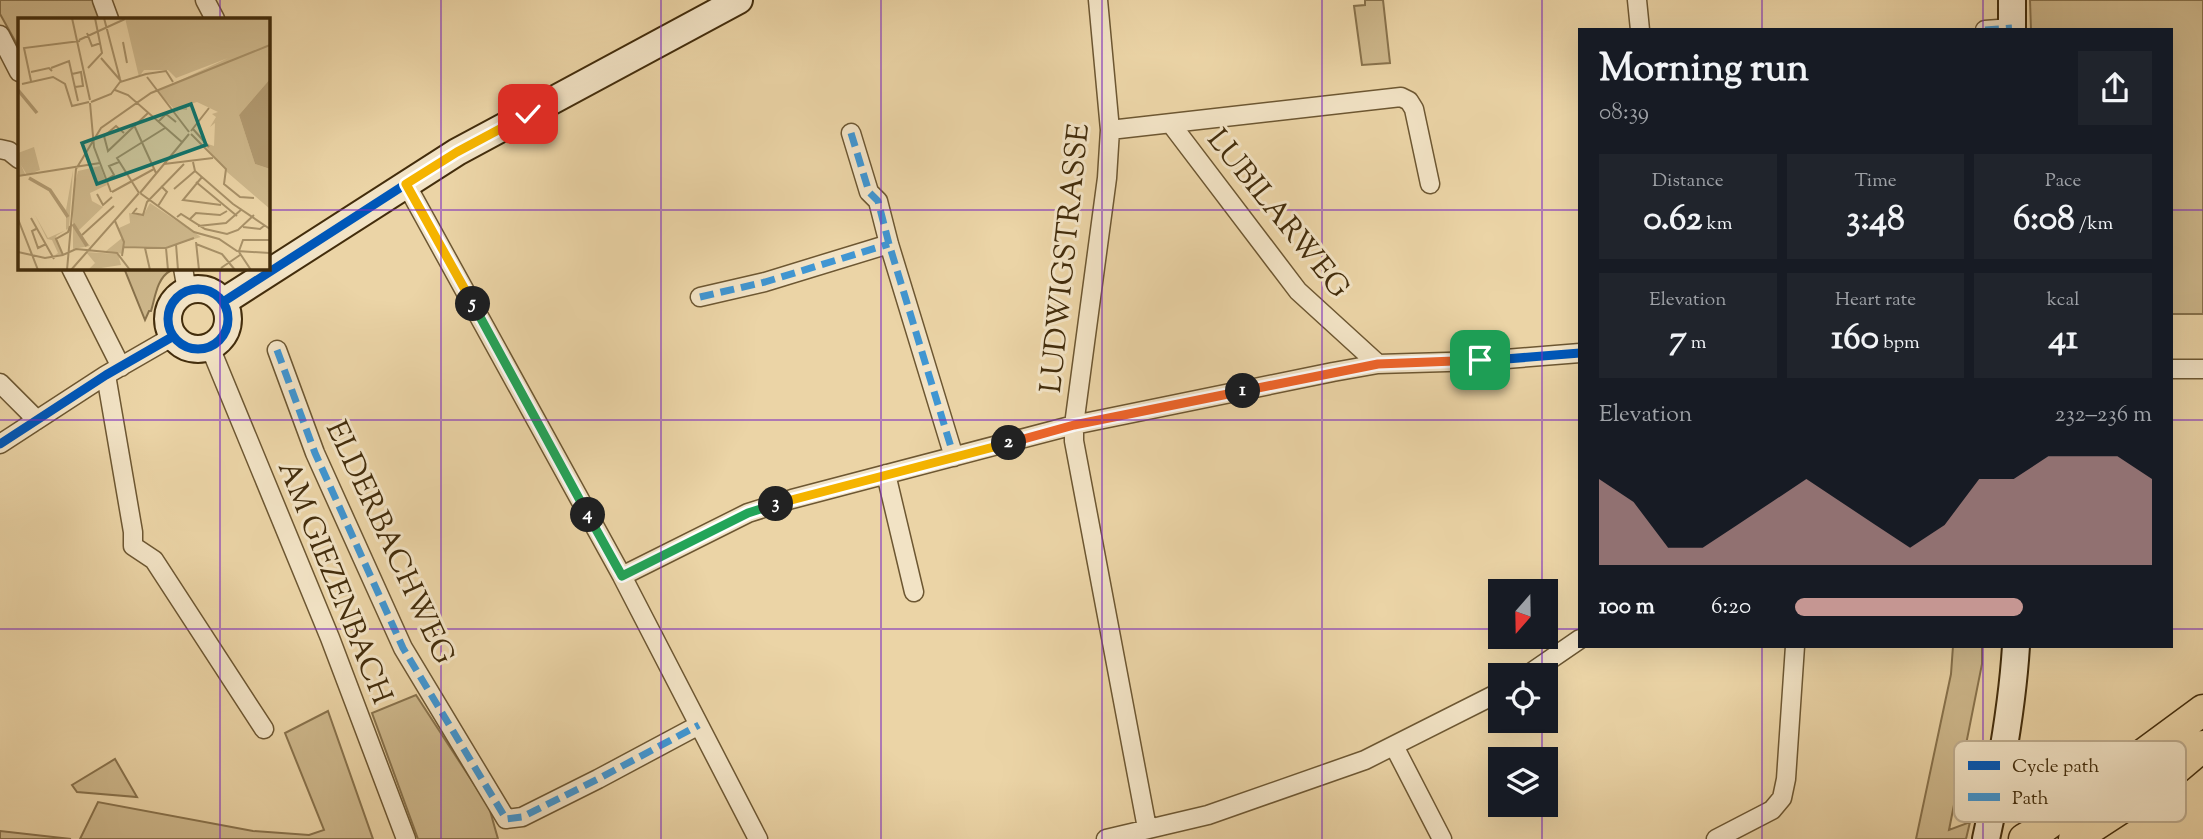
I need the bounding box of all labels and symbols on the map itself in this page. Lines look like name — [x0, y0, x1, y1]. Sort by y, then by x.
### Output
inset map — [18, 18, 270, 270]
pin — [498, 84, 558, 144]
street label: LUDWIGSTRASSE — [1031, 121, 1102, 395]
street label: LUBILARWEG — [1195, 121, 1359, 308]
pin: 5 — [456, 286, 490, 322]
pin — [1450, 330, 1510, 390]
pin: 1 — [1226, 374, 1260, 408]
street label: ELDERBACHWEG — [313, 414, 464, 672]
pin: 2 — [992, 426, 1026, 460]
street label: AM GIEZENBACH — [265, 455, 402, 711]
pin: 3 — [758, 486, 794, 522]
pin: 4 — [570, 498, 606, 532]
north arrow — [1488, 579, 1558, 649]
legend — [1954, 741, 2186, 822]
text: Cycle path — [2012, 754, 2099, 781]
text: Path — [2012, 786, 2049, 813]

